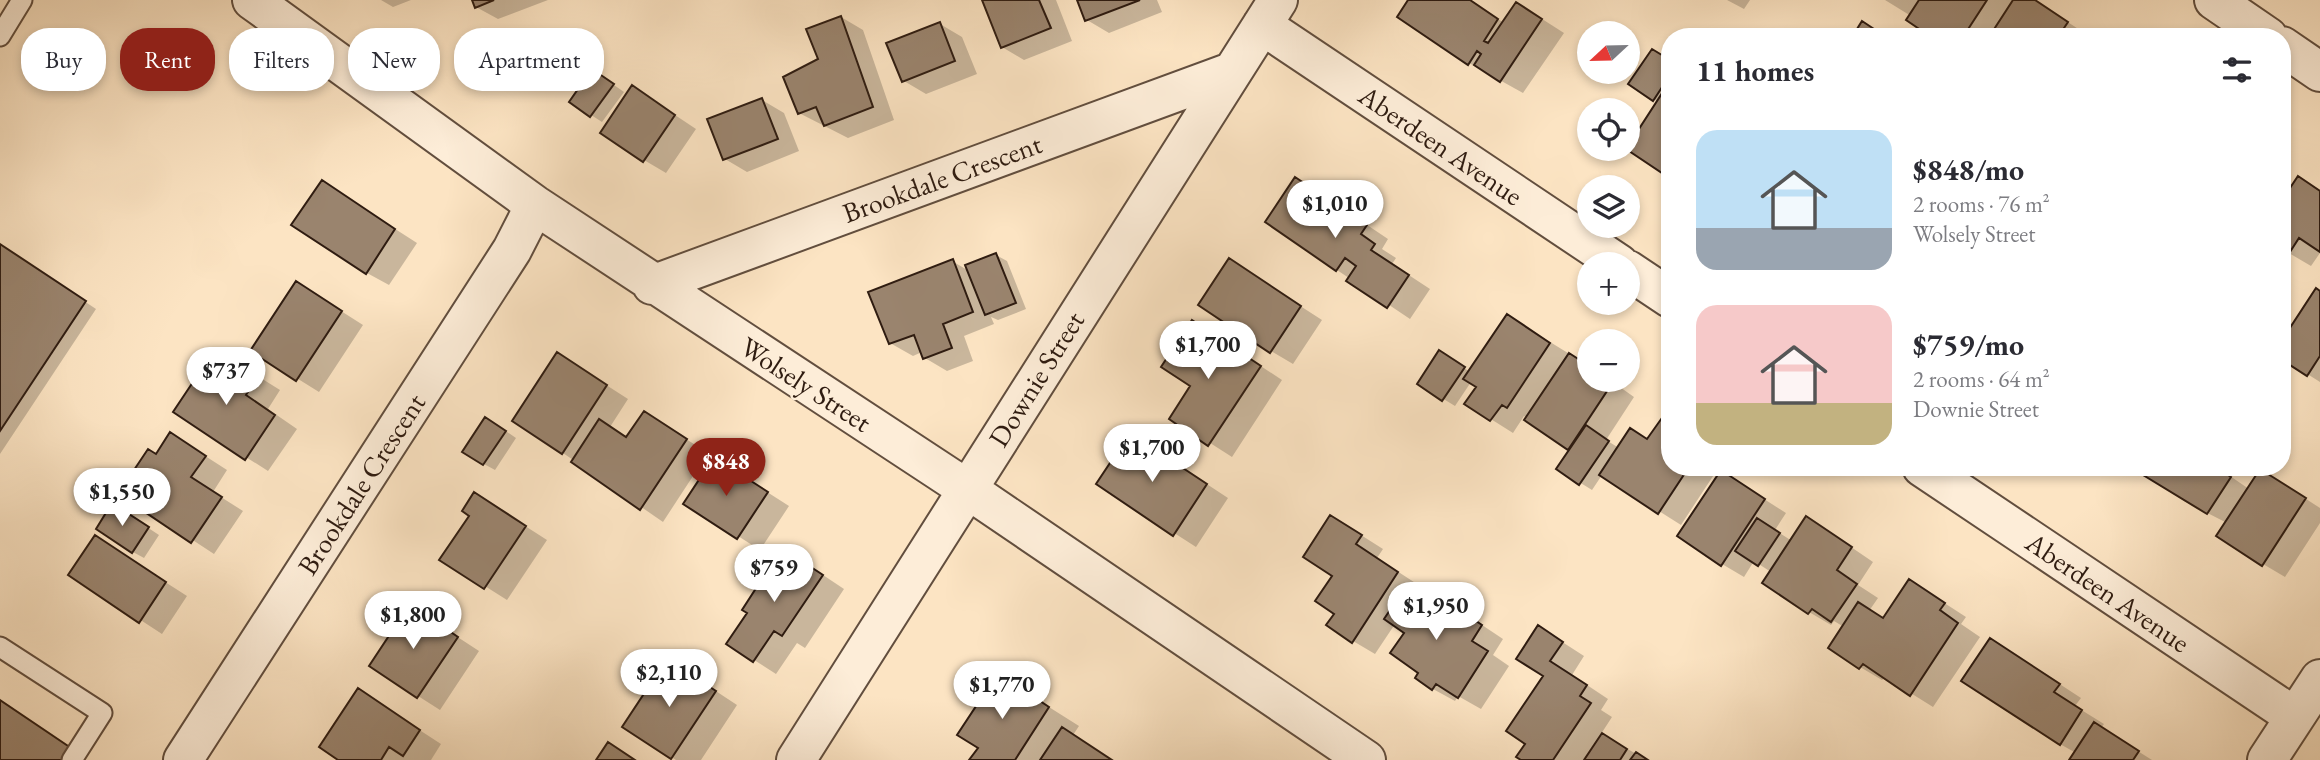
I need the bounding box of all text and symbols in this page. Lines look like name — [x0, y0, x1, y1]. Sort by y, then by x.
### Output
north arrow — [1577, 21, 1640, 84]
map controls — [1577, 21, 1640, 392]
chip: Buy — [21, 28, 106, 91]
chip: Rent — [120, 28, 215, 91]
chip: Filters — [229, 28, 334, 91]
chip: New — [348, 28, 440, 91]
chip: Apartment — [454, 28, 604, 91]
text: 11 homes — [1696, 51, 1814, 90]
icon: filters — [2218, 51, 2256, 89]
street label: Aberdeen Avenue — [1351, 76, 1530, 213]
button: locate — [1577, 98, 1640, 161]
street label: Brookdale Crescent — [837, 125, 1047, 231]
text: $848/mo — [1913, 150, 2024, 189]
icon: home — [1752, 158, 1836, 242]
button: layers — [1577, 175, 1640, 238]
pin: $1,010 — [1278, 180, 1392, 240]
text: $1,010 — [1303, 188, 1367, 218]
text: 2 rooms · 76 m² — [1913, 189, 2050, 219]
text: Wolsely Street — [1913, 219, 2035, 249]
button: + — [1577, 252, 1640, 315]
street label: Downie Street — [980, 304, 1092, 454]
pin: $1,700 — [1151, 322, 1265, 381]
text: $759/mo — [1913, 325, 2024, 364]
street label: Wolsely Street — [734, 328, 878, 440]
text: $1,700 — [1176, 329, 1240, 359]
button: − — [1577, 329, 1640, 392]
icon: home — [1752, 333, 1836, 417]
pin: $737 — [185, 348, 267, 407]
text: $737 — [202, 355, 250, 385]
text: 2 rooms · 64 m² — [1913, 364, 2050, 394]
street label: Brookdale Crescent — [289, 386, 433, 582]
text: Downie Street — [1913, 394, 2039, 424]
pin: $1,700 — [1095, 424, 1209, 484]
text: $1,700 — [1120, 432, 1184, 462]
pin: $848 — [685, 438, 767, 498]
text: $848 — [702, 446, 750, 476]
pin: $1,550 — [65, 468, 179, 528]
text: $1,550 — [90, 476, 154, 506]
street label: Aberdeen Avenue — [2018, 523, 2197, 660]
pin: $759 — [733, 544, 815, 604]
text: $759 — [750, 552, 798, 582]
pin: $1,950 — [1379, 582, 1493, 642]
text: $1,950 — [1404, 590, 1468, 620]
pin: $1,800 — [356, 592, 470, 651]
text: $1,800 — [381, 599, 445, 629]
pin: $2,110 — [612, 650, 726, 709]
text: $2,110 — [637, 657, 701, 687]
pin: $1,770 — [945, 662, 1059, 721]
text: $1,770 — [970, 669, 1034, 699]

